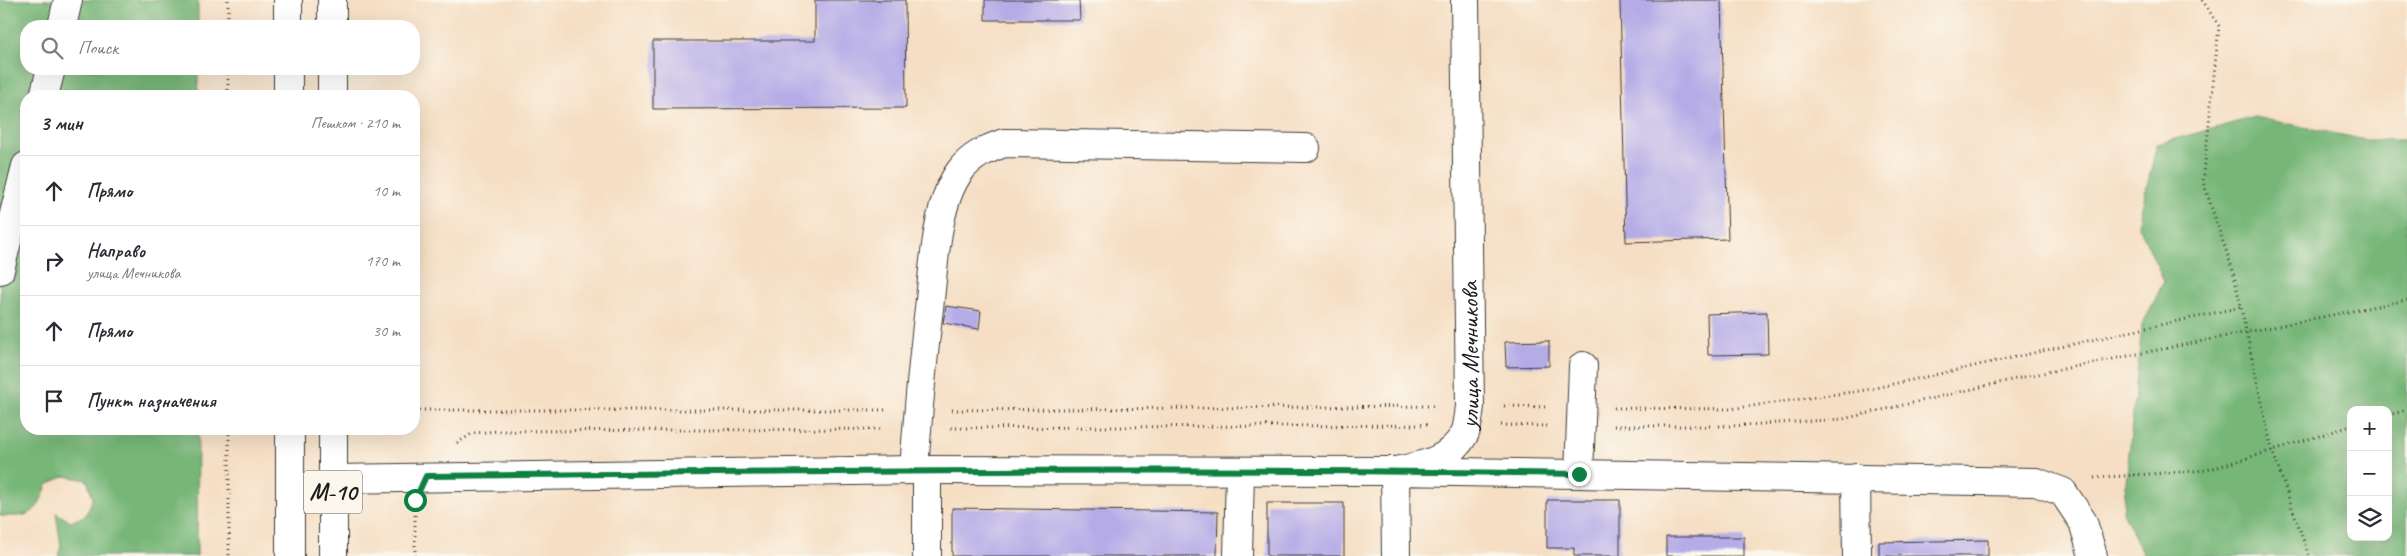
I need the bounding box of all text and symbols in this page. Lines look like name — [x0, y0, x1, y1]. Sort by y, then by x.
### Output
search box — [20, 20, 420, 75]
icon: search — [38, 34, 66, 62]
text: Поиск — [78, 36, 118, 60]
text: 3 мин — [40, 110, 83, 136]
text: Пешком · 210 m — [311, 113, 400, 133]
icon: ahead — [40, 177, 68, 205]
text: Прямо — [87, 179, 132, 203]
text: 10 m — [373, 181, 400, 201]
text: Направо — [87, 239, 145, 263]
icon: right — [40, 247, 68, 275]
text: 170 m — [366, 251, 400, 271]
text: улица Мечникова — [87, 263, 181, 283]
street label: улица Мечникова — [1452, 279, 1487, 433]
icon: ahead — [40, 317, 68, 345]
text: Прямо — [87, 319, 132, 343]
text: 30 m — [373, 321, 400, 341]
icon: arrive — [40, 387, 68, 415]
text: Пункт назначения — [87, 389, 216, 413]
map controls — [2347, 406, 2392, 541]
button: + — [2347, 406, 2392, 451]
button: − — [2347, 451, 2392, 496]
route end — [1568, 463, 1591, 486]
road number: М-10 — [304, 471, 362, 514]
route start — [404, 489, 427, 512]
button: layers — [2347, 496, 2392, 541]

